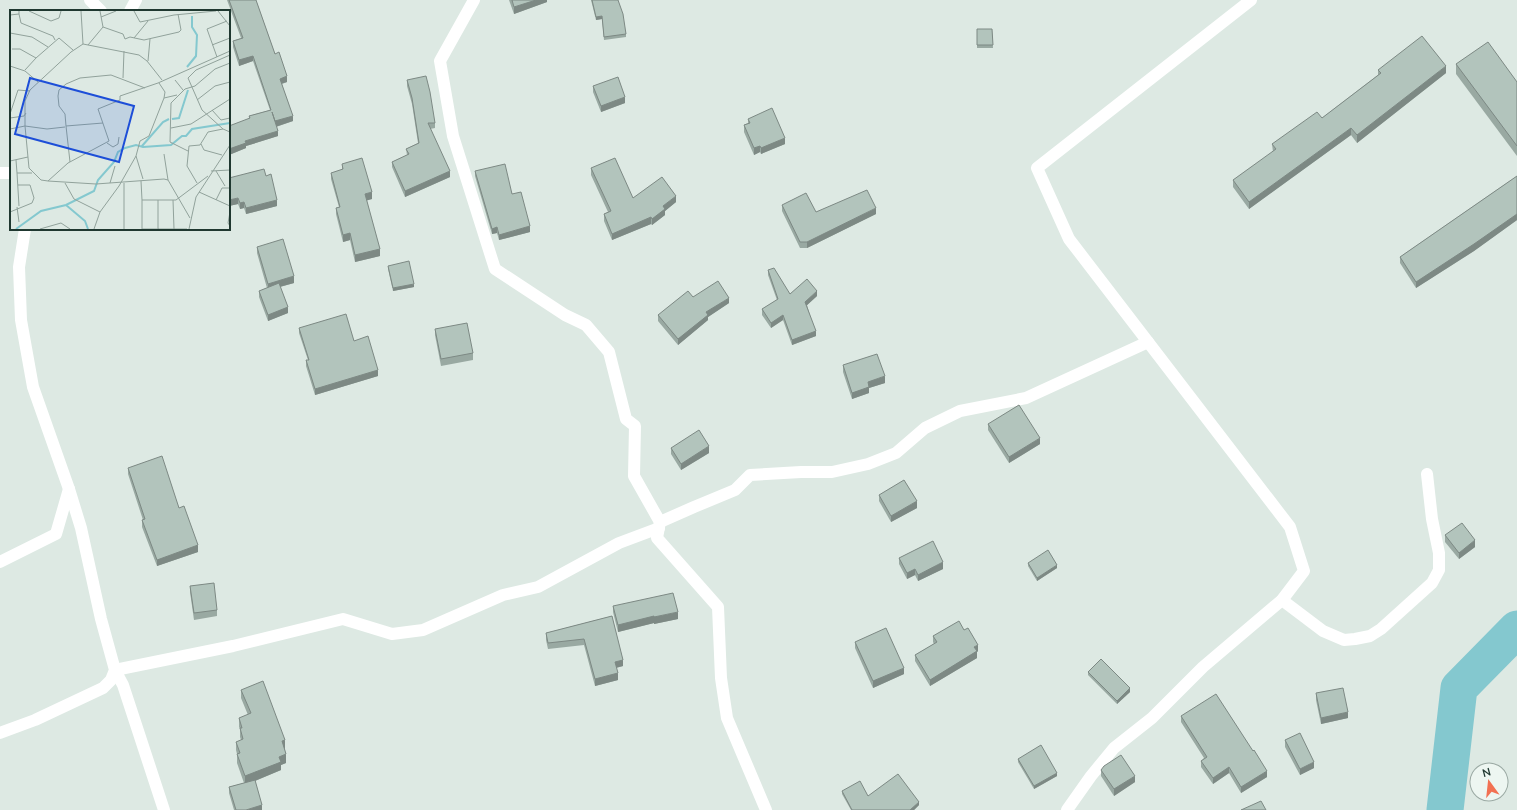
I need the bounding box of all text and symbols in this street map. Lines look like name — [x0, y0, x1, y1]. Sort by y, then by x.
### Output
inset map — [10, 10, 230, 230]
north arrow — [1469, 762, 1509, 802]
text: N — [1481, 765, 1492, 780]

